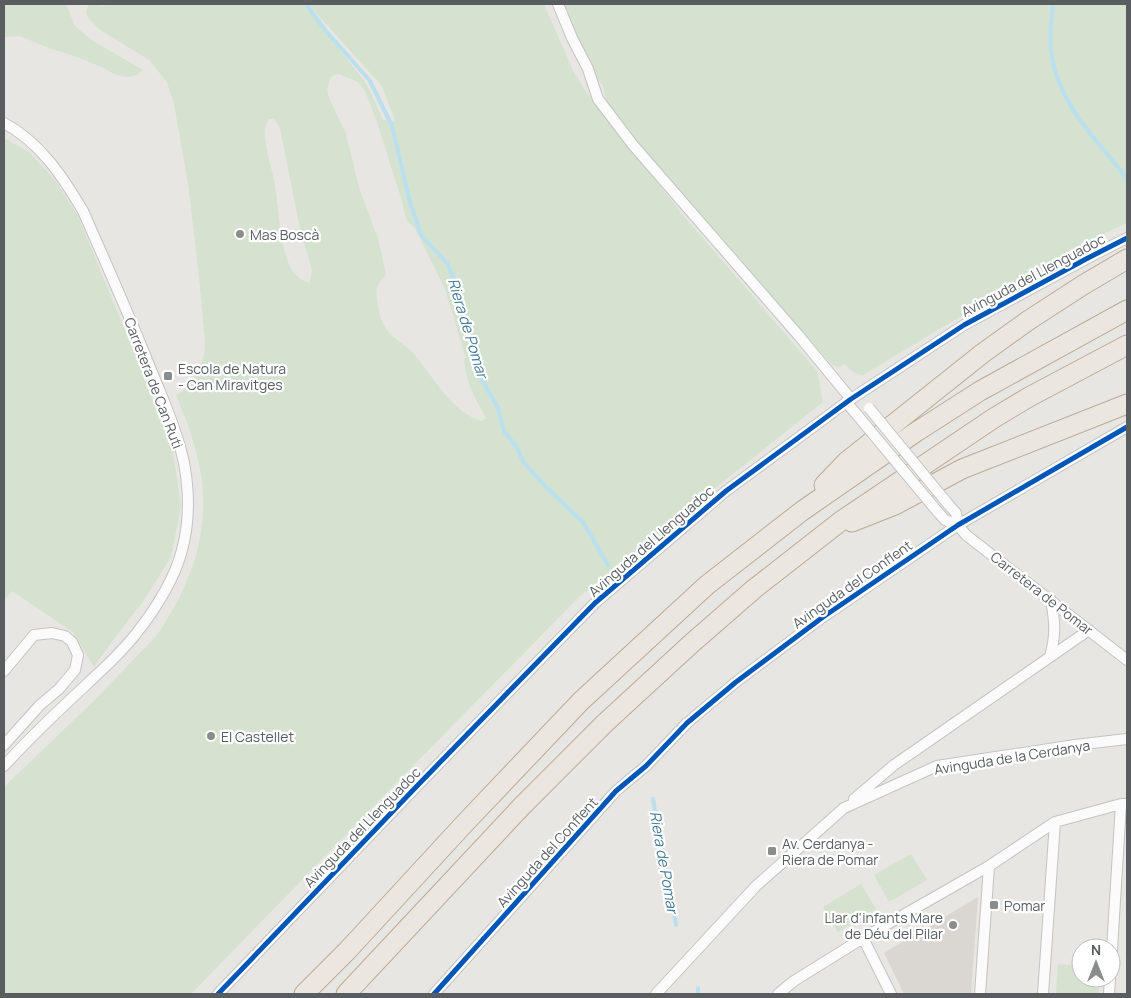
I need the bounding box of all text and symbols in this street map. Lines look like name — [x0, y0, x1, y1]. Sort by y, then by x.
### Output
place label: Mas Boscà — [250, 225, 319, 244]
marker: Mas Boscà — [234, 228, 246, 240]
street label: Avinguda del Llenguadoc — [958, 229, 1109, 321]
water label: Riera de Pomar — [443, 276, 494, 383]
street label: Carretera de Can Ruti — [120, 315, 188, 451]
place label: Escola de Natura - Can Miravitges — [178, 359, 286, 394]
marker: Escola de Natura - Can Miravitges — [162, 370, 174, 382]
street label: Avinguda del Llenguadoc — [584, 481, 718, 601]
street label: Avinguda del Conflent — [788, 535, 916, 633]
street label: Carretera de Pomar — [987, 547, 1097, 639]
place label: El Castellet — [221, 727, 294, 746]
marker: El Castellet — [205, 730, 217, 742]
street label: Avinguda de la Cerdanya — [933, 735, 1091, 779]
street label: Avinguda del Llenguadoc — [299, 763, 425, 891]
street label: Avinguda del Conflent — [492, 792, 602, 911]
water label: Riera de Pomar — [645, 809, 684, 917]
place label: Av. Cerdanya - Riera de Pomar — [782, 834, 878, 869]
marker: Av. Cerdanya - Riera de Pomar — [766, 845, 778, 857]
place label: Pomar — [1004, 896, 1045, 915]
marker: Pomar — [988, 899, 1000, 911]
place label: Llar d'infants Mare de Déu del Pilar — [824, 908, 943, 943]
marker: Llar d'infants Mare de Déu del Pilar — [947, 919, 959, 931]
north arrow — [1071, 938, 1121, 988]
text: N — [1091, 940, 1101, 959]

